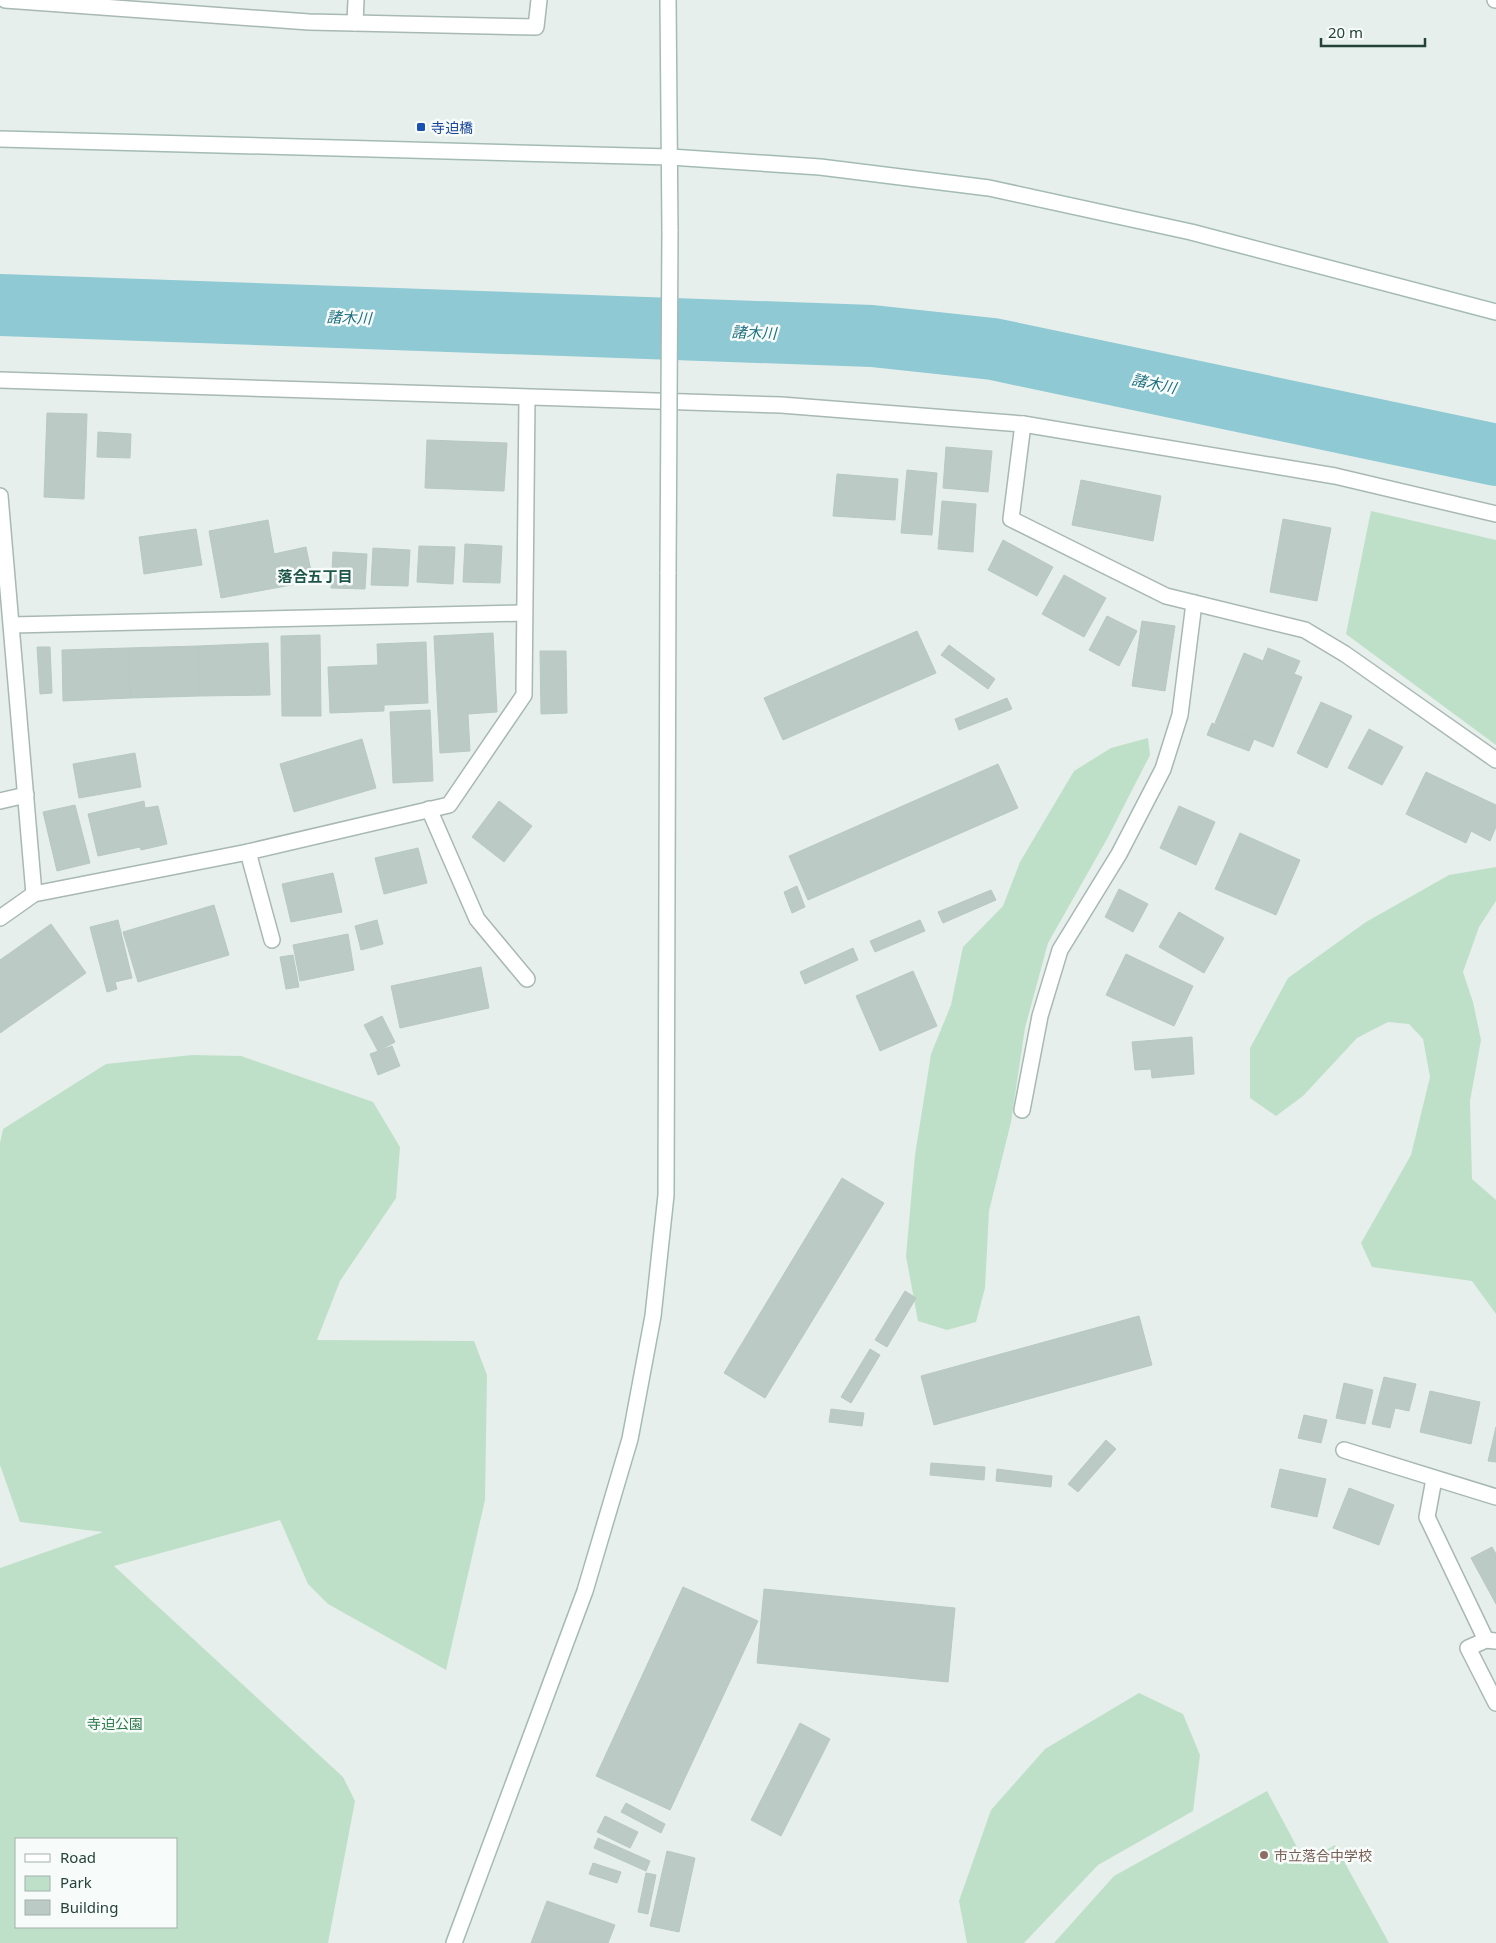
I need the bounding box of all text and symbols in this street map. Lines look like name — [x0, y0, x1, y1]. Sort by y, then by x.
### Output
scale bar — [1321, 15, 1425, 47]
text: 20 m — [1328, 22, 1363, 42]
place label: 寺迫橋 — [431, 118, 473, 137]
marker: 寺迫橋 — [415, 121, 427, 133]
water label: 諸木川 — [326, 306, 374, 328]
water label: 諸木川 — [731, 321, 779, 343]
water label: 諸木川 — [1130, 369, 1180, 398]
district label: 落合五丁目 — [277, 566, 353, 586]
park label: 寺迫公園 — [87, 1714, 143, 1733]
legend — [15, 1838, 178, 1928]
place label: 市立落合中学校 — [1274, 1846, 1372, 1865]
text: Road — [60, 1847, 96, 1867]
marker: 市立落合中学校 — [1258, 1849, 1270, 1861]
text: Park — [60, 1872, 92, 1892]
text: Building — [60, 1897, 118, 1917]

